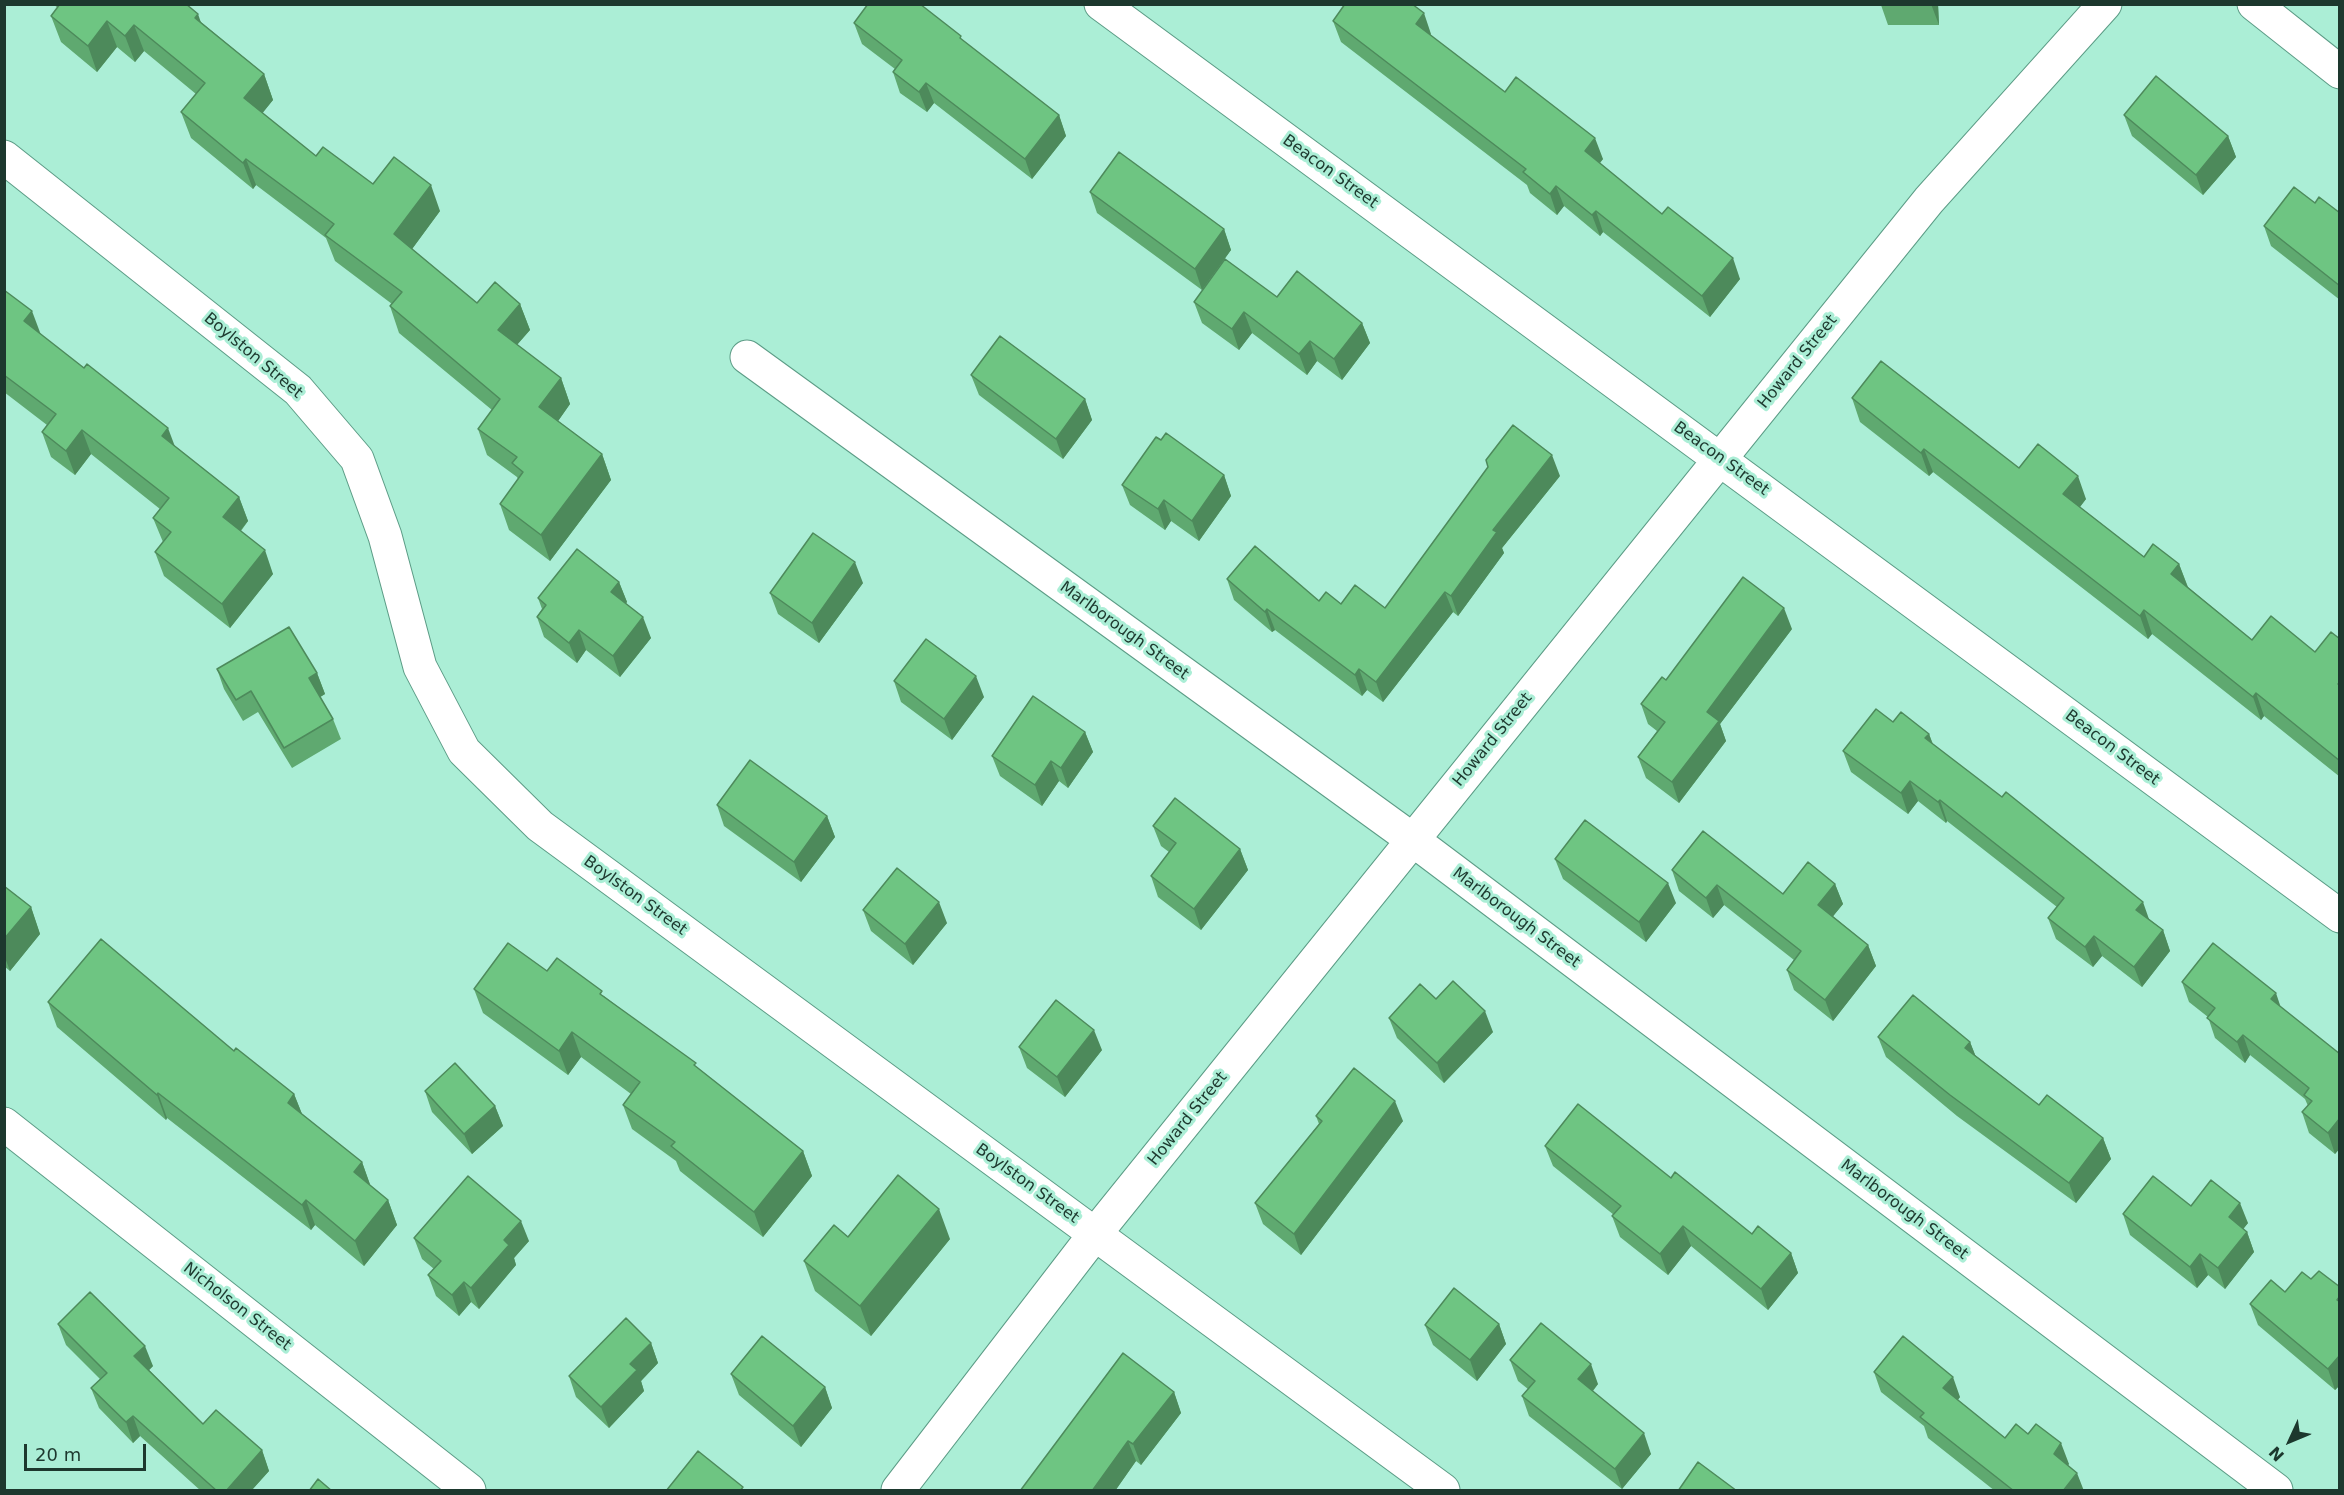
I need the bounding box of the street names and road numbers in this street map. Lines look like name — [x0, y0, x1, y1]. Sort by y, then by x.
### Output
street label: Beacon Street — [1279, 131, 1381, 213]
street label: Boylston Street — [200, 309, 306, 403]
street label: Howard Street — [1754, 311, 1842, 413]
street label: Beacon Street — [1670, 418, 1772, 500]
street label: Marlborough Street — [1056, 578, 1192, 684]
street label: Howard Street — [1449, 689, 1537, 791]
street label: Beacon Street — [2061, 706, 2163, 790]
street label: Boylston Street — [580, 852, 690, 940]
street label: Marlborough Street — [1448, 864, 1584, 972]
street label: Howard Street — [1144, 1068, 1232, 1170]
street label: Boylston Street — [972, 1140, 1082, 1228]
street label: Marlborough Street — [1836, 1156, 1972, 1264]
street label: Nicholson Street — [179, 1259, 295, 1355]

